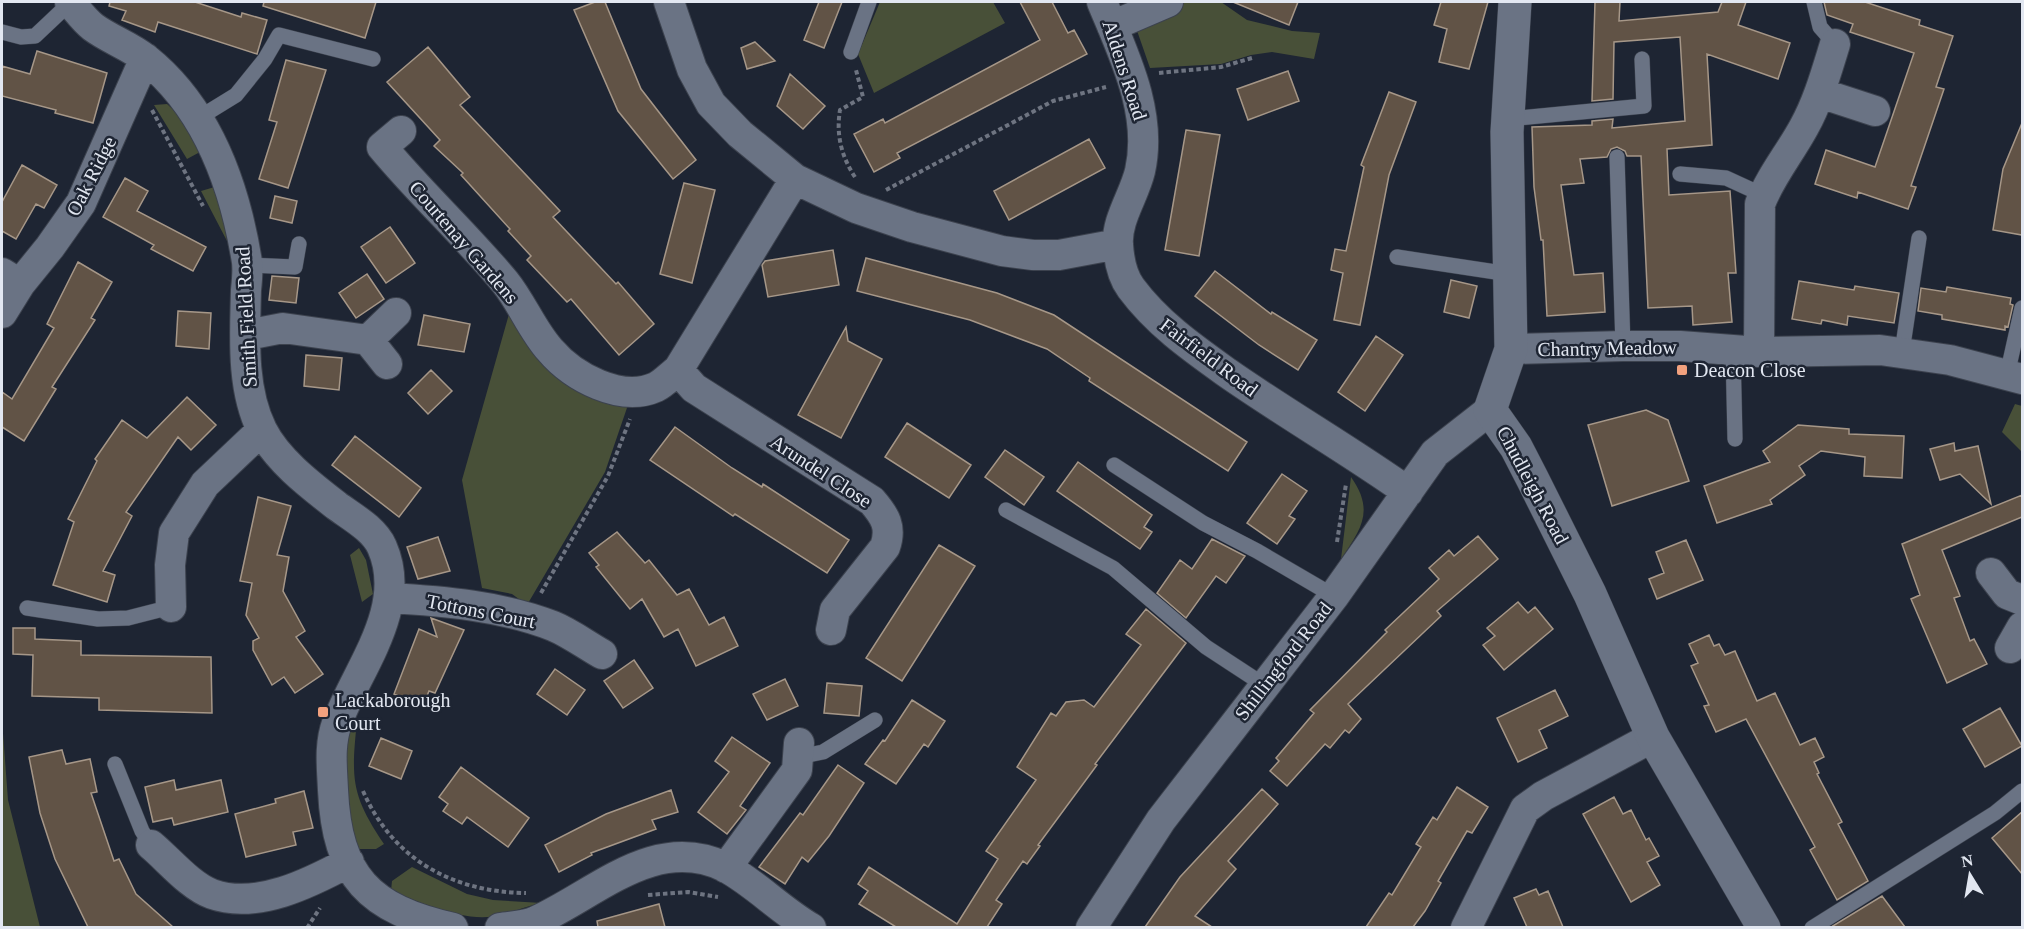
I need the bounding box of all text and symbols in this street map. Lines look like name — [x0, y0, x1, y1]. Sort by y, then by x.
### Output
street label: Aldens Road — [1098, 17, 1152, 123]
street label: Oak Ridge — [62, 133, 121, 220]
street label: Courtenay Gardens — [404, 176, 523, 309]
street label: Smith Field Road — [231, 246, 261, 388]
street label: Fairfield Road — [1156, 313, 1262, 401]
street label: Chantry Meadow — [1537, 336, 1677, 361]
place label: Deacon Close — [1694, 359, 1806, 381]
marker: Deacon Close — [1675, 363, 1689, 377]
street label: Chudleigh Road — [1492, 422, 1573, 548]
street label: Arundel Close — [766, 430, 876, 512]
street label: Tottons Court — [425, 590, 538, 632]
street label: Shillingford Road — [1230, 598, 1337, 725]
place label: Lackaborough Court — [335, 689, 451, 734]
marker: Lackaborough Court — [316, 705, 330, 719]
north arrow — [1940, 845, 2000, 905]
text: N — [1960, 851, 1975, 870]

